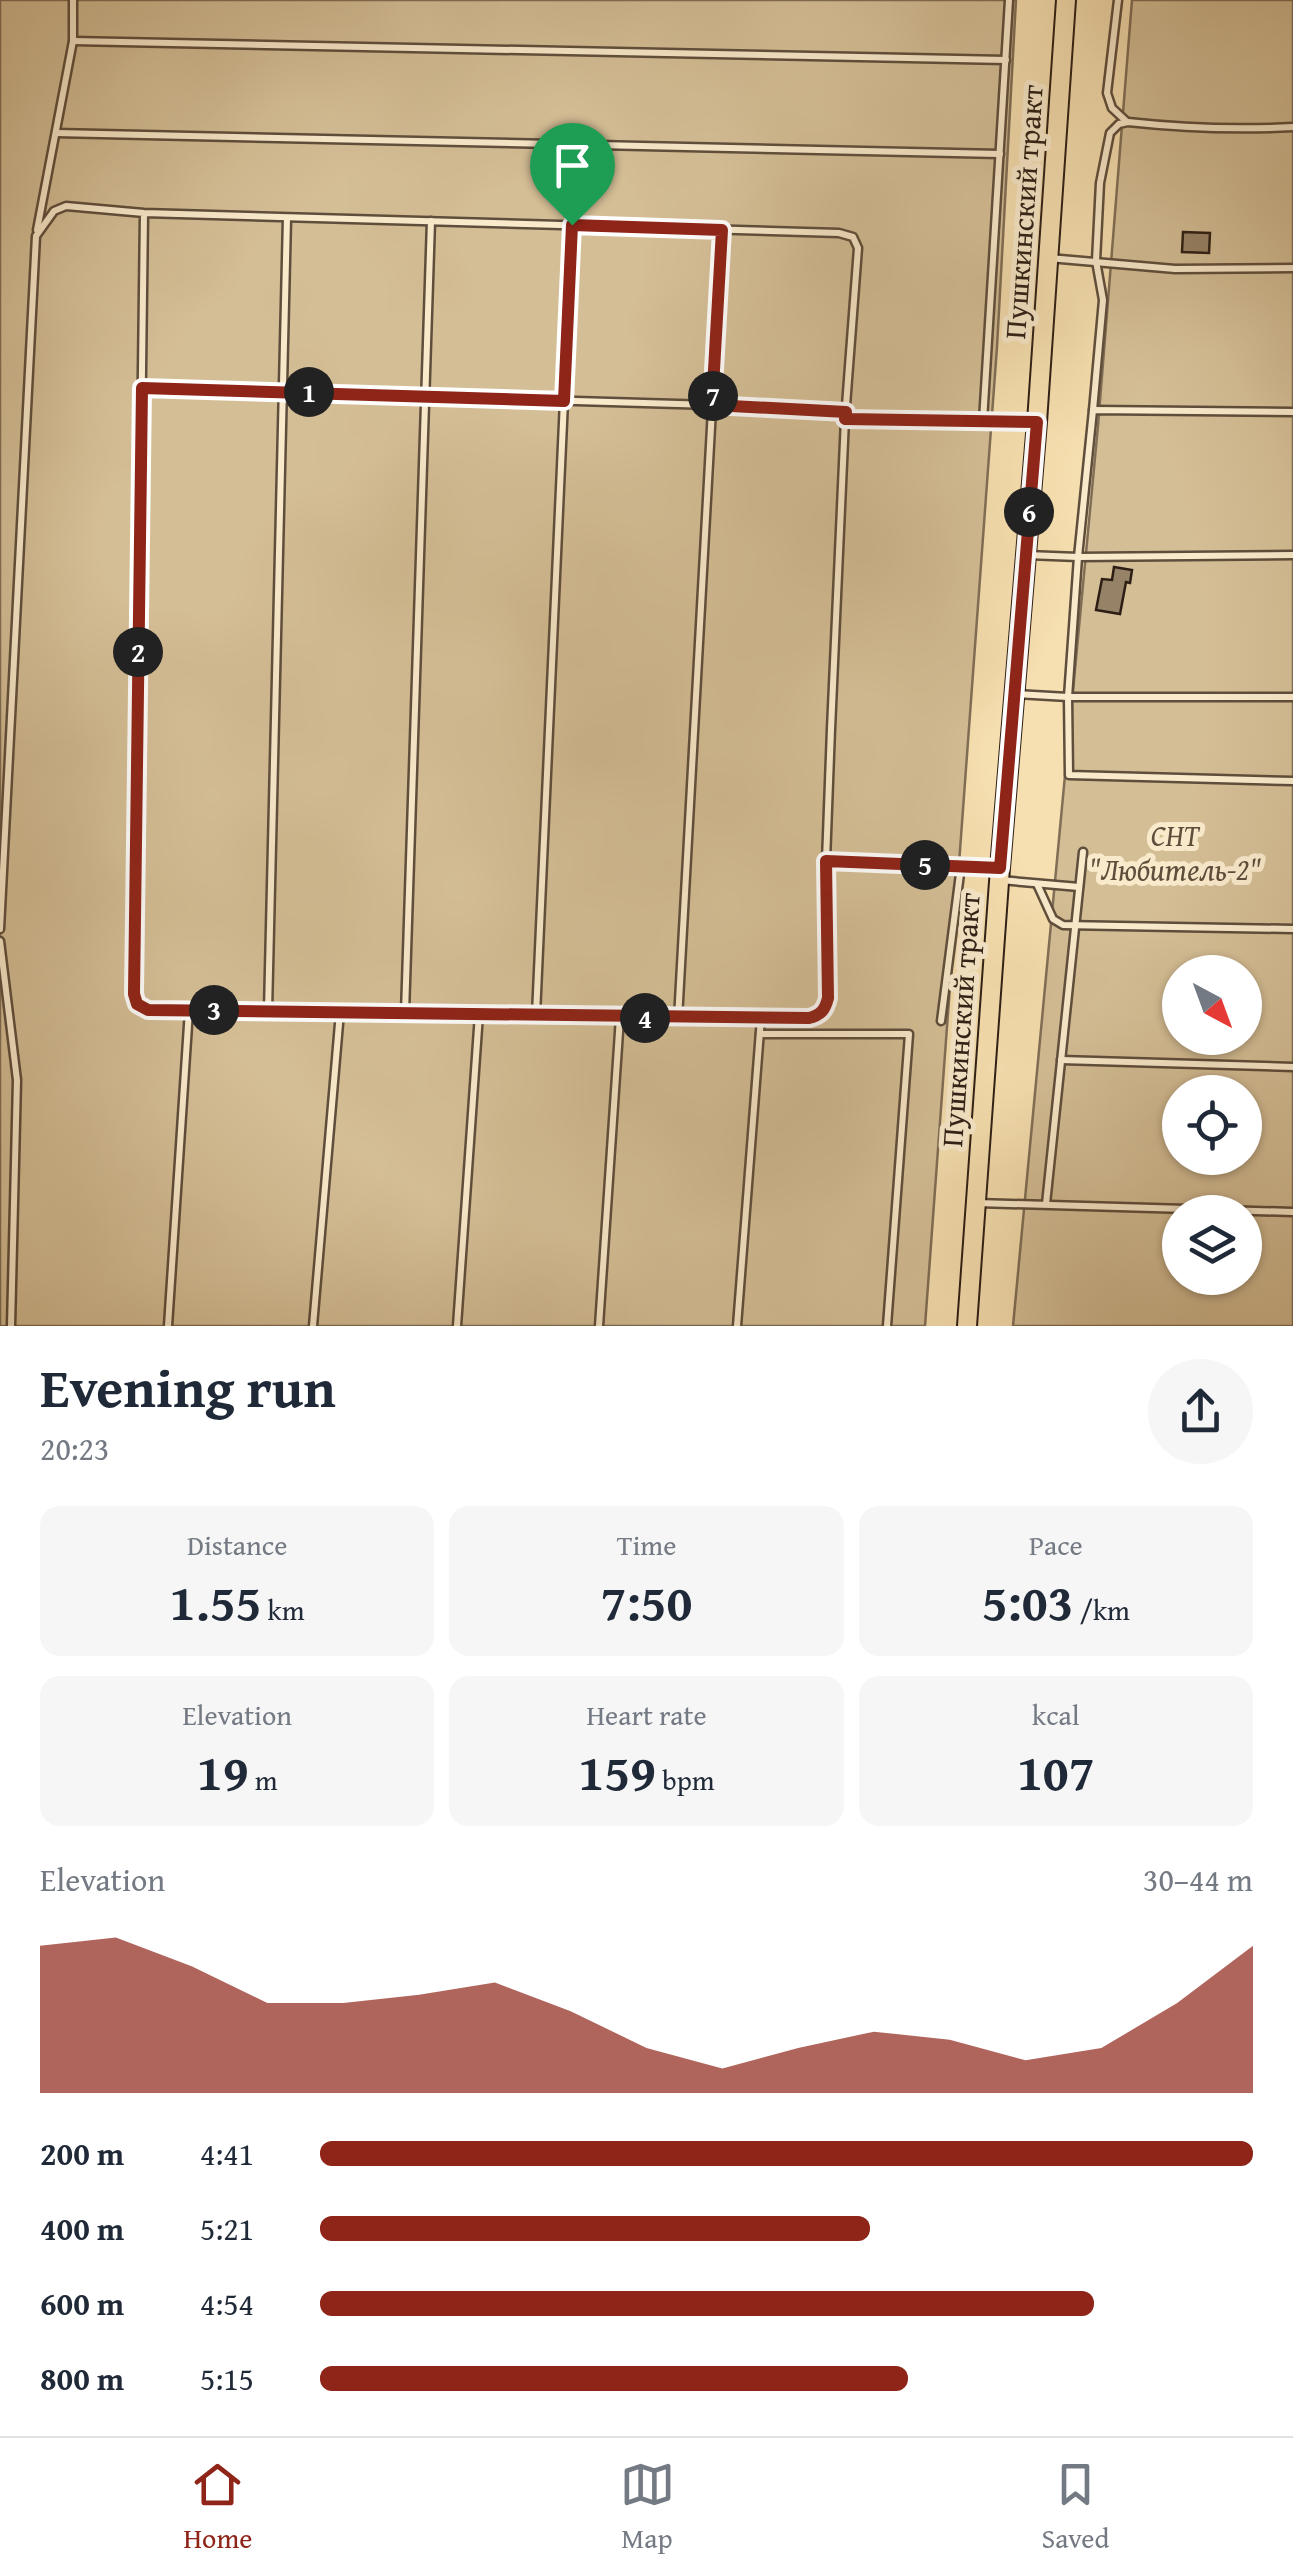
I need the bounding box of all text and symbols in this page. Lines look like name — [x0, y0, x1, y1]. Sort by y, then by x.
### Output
street label: Пушкинский тракт — [992, 83, 1054, 341]
pin — [530, 123, 615, 226]
icon: arrive — [545, 138, 600, 193]
pin: 1 — [284, 367, 334, 417]
text: 1 — [302, 371, 316, 412]
pin: 7 — [688, 371, 738, 421]
text: 7 — [706, 375, 720, 416]
pin: 6 — [1004, 487, 1054, 537]
text: 6 — [1022, 491, 1036, 532]
pin: 2 — [113, 627, 163, 677]
text: 2 — [131, 631, 145, 672]
park label: СНТ "Любитель-2" — [1089, 813, 1261, 891]
pin: 5 — [900, 840, 950, 890]
text: 5 — [918, 844, 932, 885]
street label: Пушкинский тракт — [929, 891, 991, 1149]
north arrow — [1162, 955, 1262, 1055]
map controls — [1162, 955, 1262, 1295]
pin: 3 — [189, 985, 239, 1035]
text: 3 — [207, 989, 221, 1030]
pin: 4 — [620, 993, 670, 1043]
text: 4 — [638, 997, 652, 1038]
button: locate — [1162, 1075, 1262, 1175]
button: layers — [1162, 1195, 1262, 1295]
text: Evening run — [40, 1347, 336, 1427]
button: share — [1148, 1359, 1253, 1464]
text: 20:23 — [40, 1425, 109, 1472]
text: Distance — [187, 1524, 287, 1565]
text: Time — [617, 1524, 676, 1565]
text: Pace — [1029, 1524, 1083, 1565]
text: 1.55 — [170, 1565, 261, 1638]
text: 7:50 — [601, 1565, 692, 1638]
text: 5:03 — [982, 1565, 1074, 1638]
text: km — [261, 1589, 305, 1630]
text: /km — [1074, 1589, 1130, 1630]
text: Elevation — [182, 1694, 292, 1735]
text: Heart rate — [586, 1694, 707, 1735]
text: kcal — [1032, 1694, 1080, 1735]
text: 19 — [197, 1735, 249, 1808]
text: 159 — [578, 1735, 656, 1808]
text: 107 — [1017, 1735, 1095, 1808]
text: m — [249, 1759, 278, 1800]
text: bpm — [656, 1759, 715, 1800]
text: Elevation — [40, 1856, 165, 1903]
text: 30–44 m — [1143, 1856, 1253, 1903]
text: 200 m — [40, 2130, 124, 2177]
text: 4:41 — [200, 2130, 254, 2177]
text: 400 m — [40, 2205, 124, 2252]
text: 5:21 — [200, 2205, 254, 2252]
text: 600 m — [40, 2280, 124, 2327]
text: 4:54 — [200, 2280, 254, 2327]
text: 800 m — [40, 2355, 124, 2402]
text: 5:15 — [200, 2355, 254, 2402]
tab: Home — [184, 2457, 252, 2558]
tab: Map — [620, 2457, 675, 2558]
tab: Saved — [1042, 2457, 1109, 2558]

